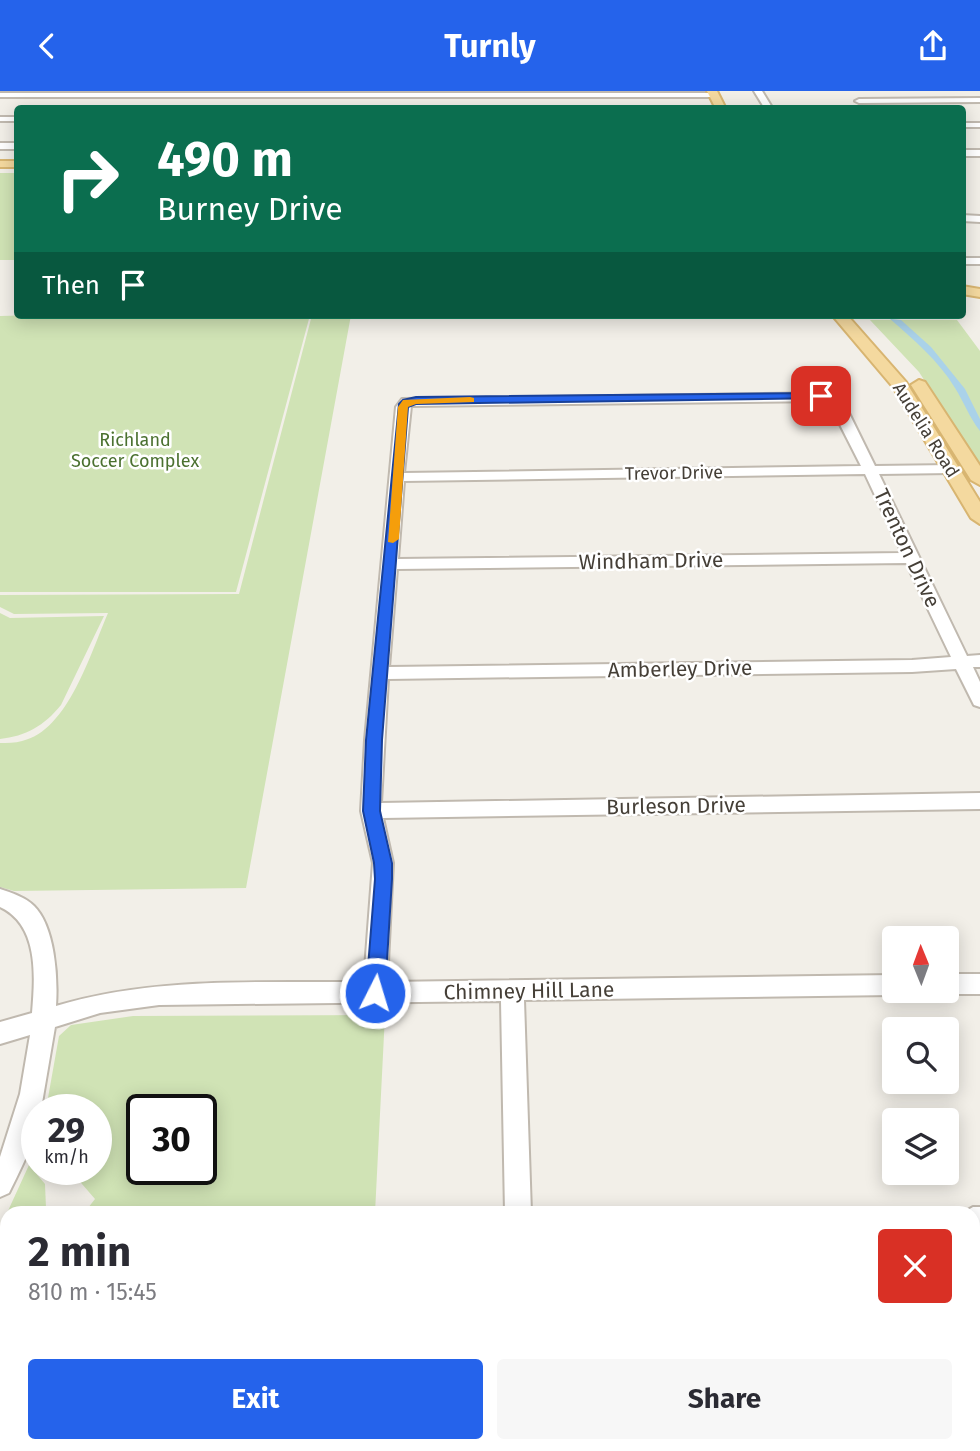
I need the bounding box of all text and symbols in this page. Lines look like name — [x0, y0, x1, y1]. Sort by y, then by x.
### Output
icon: back — [28, 27, 66, 65]
text: Turnly — [444, 27, 536, 65]
icon: share — [914, 27, 952, 65]
text: 490 m — [157, 130, 293, 189]
icon: right — [42, 133, 133, 224]
text: Burney Drive — [157, 190, 343, 228]
icon: arrive — [114, 266, 152, 304]
text: Then — [42, 270, 100, 301]
pin — [791, 366, 851, 426]
icon: arrive — [802, 377, 840, 415]
street label: Audelia Road — [888, 378, 964, 482]
park label: Richland Soccer Complex — [71, 429, 199, 472]
street label: Trevor Drive — [625, 461, 723, 485]
street label: Trenton Drive — [868, 484, 946, 612]
street label: Windham Drive — [578, 547, 724, 575]
street label: Amberley Drive — [607, 655, 753, 683]
street label: Burleson Drive — [606, 792, 746, 820]
north arrow — [882, 926, 959, 1003]
map controls — [882, 926, 959, 1185]
position arrow — [338, 956, 412, 1030]
street label: Chimney Hill Lane — [443, 977, 615, 1005]
button: search — [882, 1017, 959, 1094]
speed limit sign: 30 — [126, 1094, 217, 1185]
button: layers — [882, 1108, 959, 1185]
text: 29 — [48, 1109, 85, 1151]
text: km/h — [44, 1146, 89, 1168]
text: 2 min — [28, 1227, 131, 1277]
button: close — [878, 1229, 952, 1303]
text: 810 m · 15:45 — [28, 1278, 157, 1306]
button: Exit — [28, 1359, 483, 1439]
button: Share — [497, 1359, 952, 1439]

